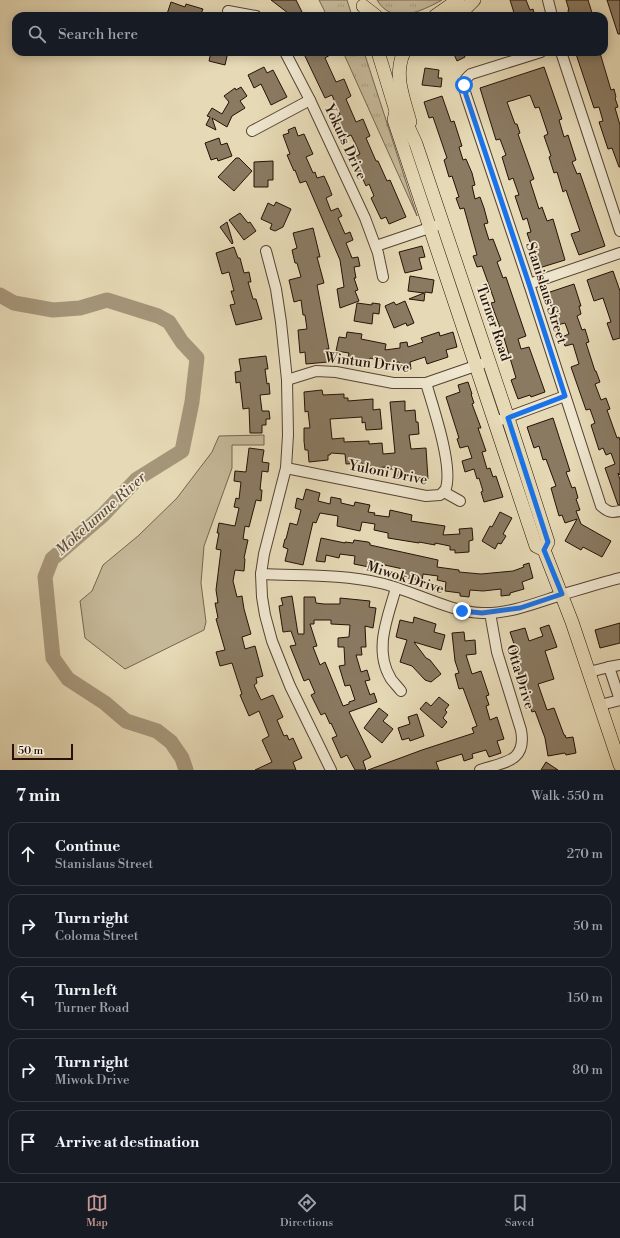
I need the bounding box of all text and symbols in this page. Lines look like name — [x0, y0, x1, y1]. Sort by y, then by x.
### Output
search box — [12, 12, 608, 56]
icon: search — [26, 23, 48, 45]
text: Search here — [58, 25, 138, 44]
route start — [455, 76, 473, 94]
street label: Yokuts Drive — [319, 100, 370, 183]
street label: Stanislaus Street — [521, 240, 571, 346]
street label: Turner Road — [472, 282, 515, 364]
street label: Wintun Drive — [323, 349, 410, 377]
street label: Yuloni Drive — [346, 456, 429, 489]
water label: Mokelumne River — [52, 468, 151, 560]
street label: Miwok Drive — [364, 558, 446, 598]
route end — [453, 602, 471, 620]
street label: Otta Drive — [502, 642, 538, 712]
scale bar — [12, 742, 73, 761]
text: 50 m — [18, 744, 43, 758]
text: 7 min — [16, 785, 60, 807]
text: Walk · 550 m — [531, 788, 604, 804]
text: Continue — [55, 837, 120, 856]
icon: ahead — [17, 843, 39, 865]
text: 270 m — [567, 846, 603, 862]
text: Stanislaus Street — [55, 856, 153, 872]
text: Turn right — [55, 909, 129, 928]
icon: right — [17, 915, 39, 937]
text: 50 m — [573, 918, 603, 934]
text: Coloma Street — [55, 928, 138, 944]
text: Turn left — [55, 981, 117, 1000]
icon: left — [17, 987, 39, 1009]
text: 150 m — [568, 990, 603, 1006]
text: Turner Road — [55, 1000, 129, 1016]
text: Turn right — [55, 1053, 129, 1072]
icon: right — [17, 1059, 39, 1081]
text: 80 m — [572, 1062, 603, 1078]
text: Miwok Drive — [55, 1072, 129, 1088]
icon: arrive — [17, 1131, 39, 1153]
text: Arrive at destination — [55, 1133, 199, 1152]
tab: Map — [86, 1192, 108, 1230]
tab: Directions — [280, 1192, 333, 1230]
tab: Saved — [505, 1192, 534, 1230]

